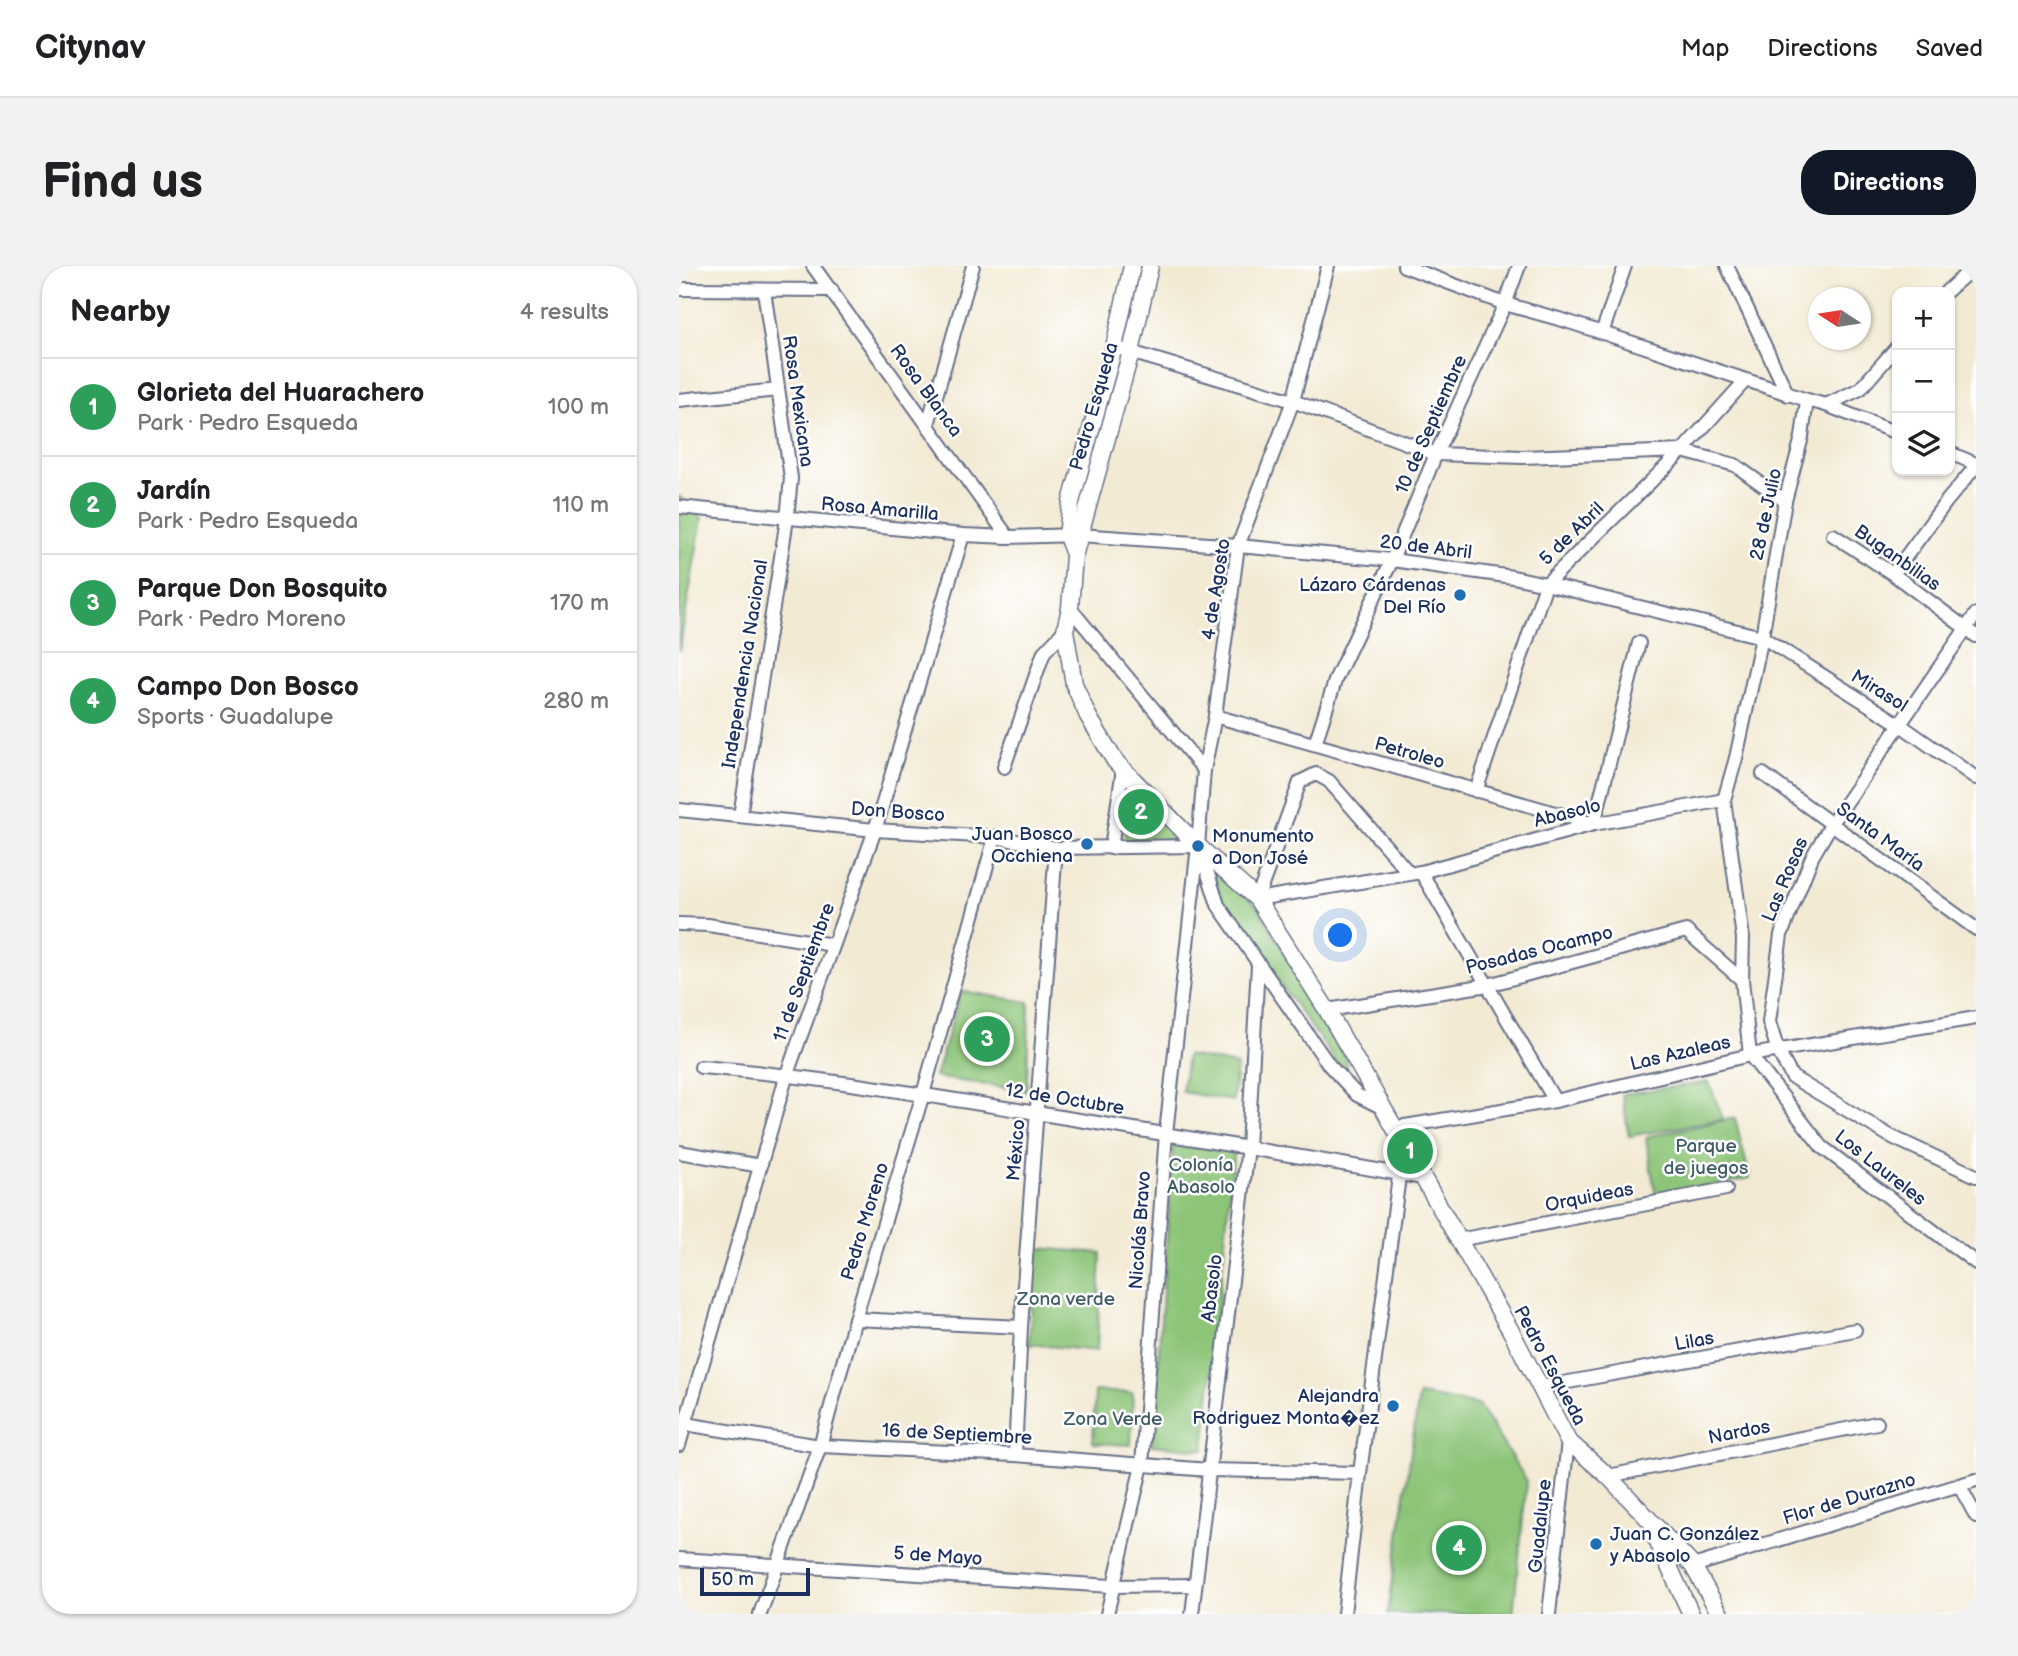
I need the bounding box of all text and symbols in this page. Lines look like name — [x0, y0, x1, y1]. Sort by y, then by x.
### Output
text: Citynav — [35, 28, 146, 68]
text: Map — [1681, 34, 1729, 63]
text: Directions — [1767, 34, 1878, 63]
text: Saved — [1916, 34, 1983, 63]
button: Directions — [1801, 150, 1976, 215]
text: Find us — [42, 153, 203, 212]
north arrow — [1808, 287, 1871, 350]
map controls — [1892, 287, 1955, 476]
button: + — [1892, 287, 1955, 350]
text: Nearby — [70, 294, 170, 330]
text: 4 results — [520, 298, 609, 326]
street label: Rosa Mexicana — [777, 334, 818, 469]
street label: Rosa Blanca — [884, 340, 967, 442]
street label: Pedro Esqueda — [1065, 340, 1124, 473]
button: − — [1892, 350, 1955, 413]
street label: 10 de Septiembre — [1390, 351, 1472, 498]
text: Glorieta del Huarachero — [137, 378, 424, 409]
text: 1 — [88, 393, 98, 421]
text: 100 m — [548, 393, 609, 421]
text: Park · Pedro Esqueda — [137, 409, 358, 437]
button: layers — [1892, 413, 1955, 476]
street label: 28 de Julio — [1745, 466, 1787, 563]
text: Jardín — [137, 476, 211, 507]
text: 2 — [86, 491, 100, 519]
text: 110 m — [552, 491, 609, 519]
street label: Rosa Amarilla — [820, 493, 940, 526]
street label: 5 de Abril — [1535, 498, 1609, 571]
text: Park · Pedro Esqueda — [137, 507, 358, 535]
street label: Buganbilias — [1849, 520, 1945, 596]
street label: 20 de Abril — [1378, 530, 1473, 565]
street label: 4 de Agosto — [1197, 537, 1236, 642]
street label: Independencia Nacional — [718, 558, 773, 770]
text: Parque Don Bosquito — [137, 574, 388, 605]
place label: Lázaro Cárdenas Del Río — [1299, 574, 1446, 619]
marker: Lázaro Cárdenas Del Río — [1452, 587, 1468, 603]
text: 3 — [86, 589, 100, 617]
text: 170 m — [550, 589, 609, 617]
text: Park · Pedro Moreno — [137, 605, 346, 633]
street label: Mirasol — [1847, 665, 1912, 718]
text: Campo Don Bosco — [137, 672, 359, 703]
text: 4 — [86, 687, 100, 715]
text: 280 m — [543, 687, 609, 715]
text: Sports · Guadalupe — [137, 703, 333, 731]
street label: Petroleo — [1372, 733, 1447, 774]
pin: 2 — [1118, 786, 1164, 838]
street label: Abasolo — [1532, 794, 1603, 833]
street label: Don Bosco — [850, 798, 946, 827]
street label: Santa María — [1832, 798, 1929, 877]
place label: Juan Bosco Occhiena — [972, 823, 1073, 868]
place label: Monumento a Don José — [1212, 825, 1314, 870]
street label: Las Rosas — [1757, 834, 1813, 925]
marker: Juan Bosco Occhiena — [1079, 836, 1095, 852]
marker: Monumento a Don José — [1190, 838, 1206, 854]
street label: 11 de Septiembre — [769, 900, 840, 1045]
your location — [1323, 918, 1357, 952]
street label: Posadas Ocampo — [1463, 921, 1615, 980]
pin: 3 — [964, 1013, 1010, 1065]
street label: Las Azaleas — [1628, 1031, 1733, 1076]
street label: 12 de Octubre — [1004, 1079, 1126, 1120]
street label: México — [1002, 1118, 1031, 1182]
pin: 1 — [1387, 1125, 1433, 1177]
street label: Los Laureles — [1830, 1125, 1930, 1211]
park label: Parque de juegos — [1664, 1135, 1748, 1180]
park label: Colonía Abasolo — [1167, 1154, 1235, 1199]
street label: Pedro Moreno — [837, 1160, 894, 1283]
street label: Nicolás Bravo — [1125, 1170, 1156, 1290]
street label: Orquideas — [1543, 1178, 1635, 1217]
street label: Abasolo — [1197, 1253, 1228, 1323]
park label: Zona verde — [1016, 1288, 1115, 1311]
street label: Pedro Esqueda — [1508, 1302, 1591, 1429]
street label: Lilas — [1673, 1327, 1716, 1356]
place label: Alejandra Rodriguez Monta�ez — [1192, 1385, 1380, 1430]
marker: Alejandra Rodriguez Monta�ez — [1385, 1398, 1401, 1414]
park label: Zona Verde — [1063, 1408, 1162, 1431]
street label: Nardos — [1706, 1415, 1772, 1450]
street label: 16 de Septiembre — [881, 1419, 1033, 1450]
street label: Flor de Durazno — [1780, 1468, 1919, 1531]
street label: Guadalupe — [1524, 1478, 1557, 1574]
pin: 4 — [1436, 1522, 1482, 1574]
place label: Juan C. González y Abasolo — [1609, 1523, 1760, 1568]
marker: Juan C. González y Abasolo — [1588, 1536, 1604, 1552]
street label: 5 de Mayo — [893, 1542, 983, 1571]
scale bar — [700, 1565, 810, 1597]
text: 50 m — [711, 1568, 754, 1591]

